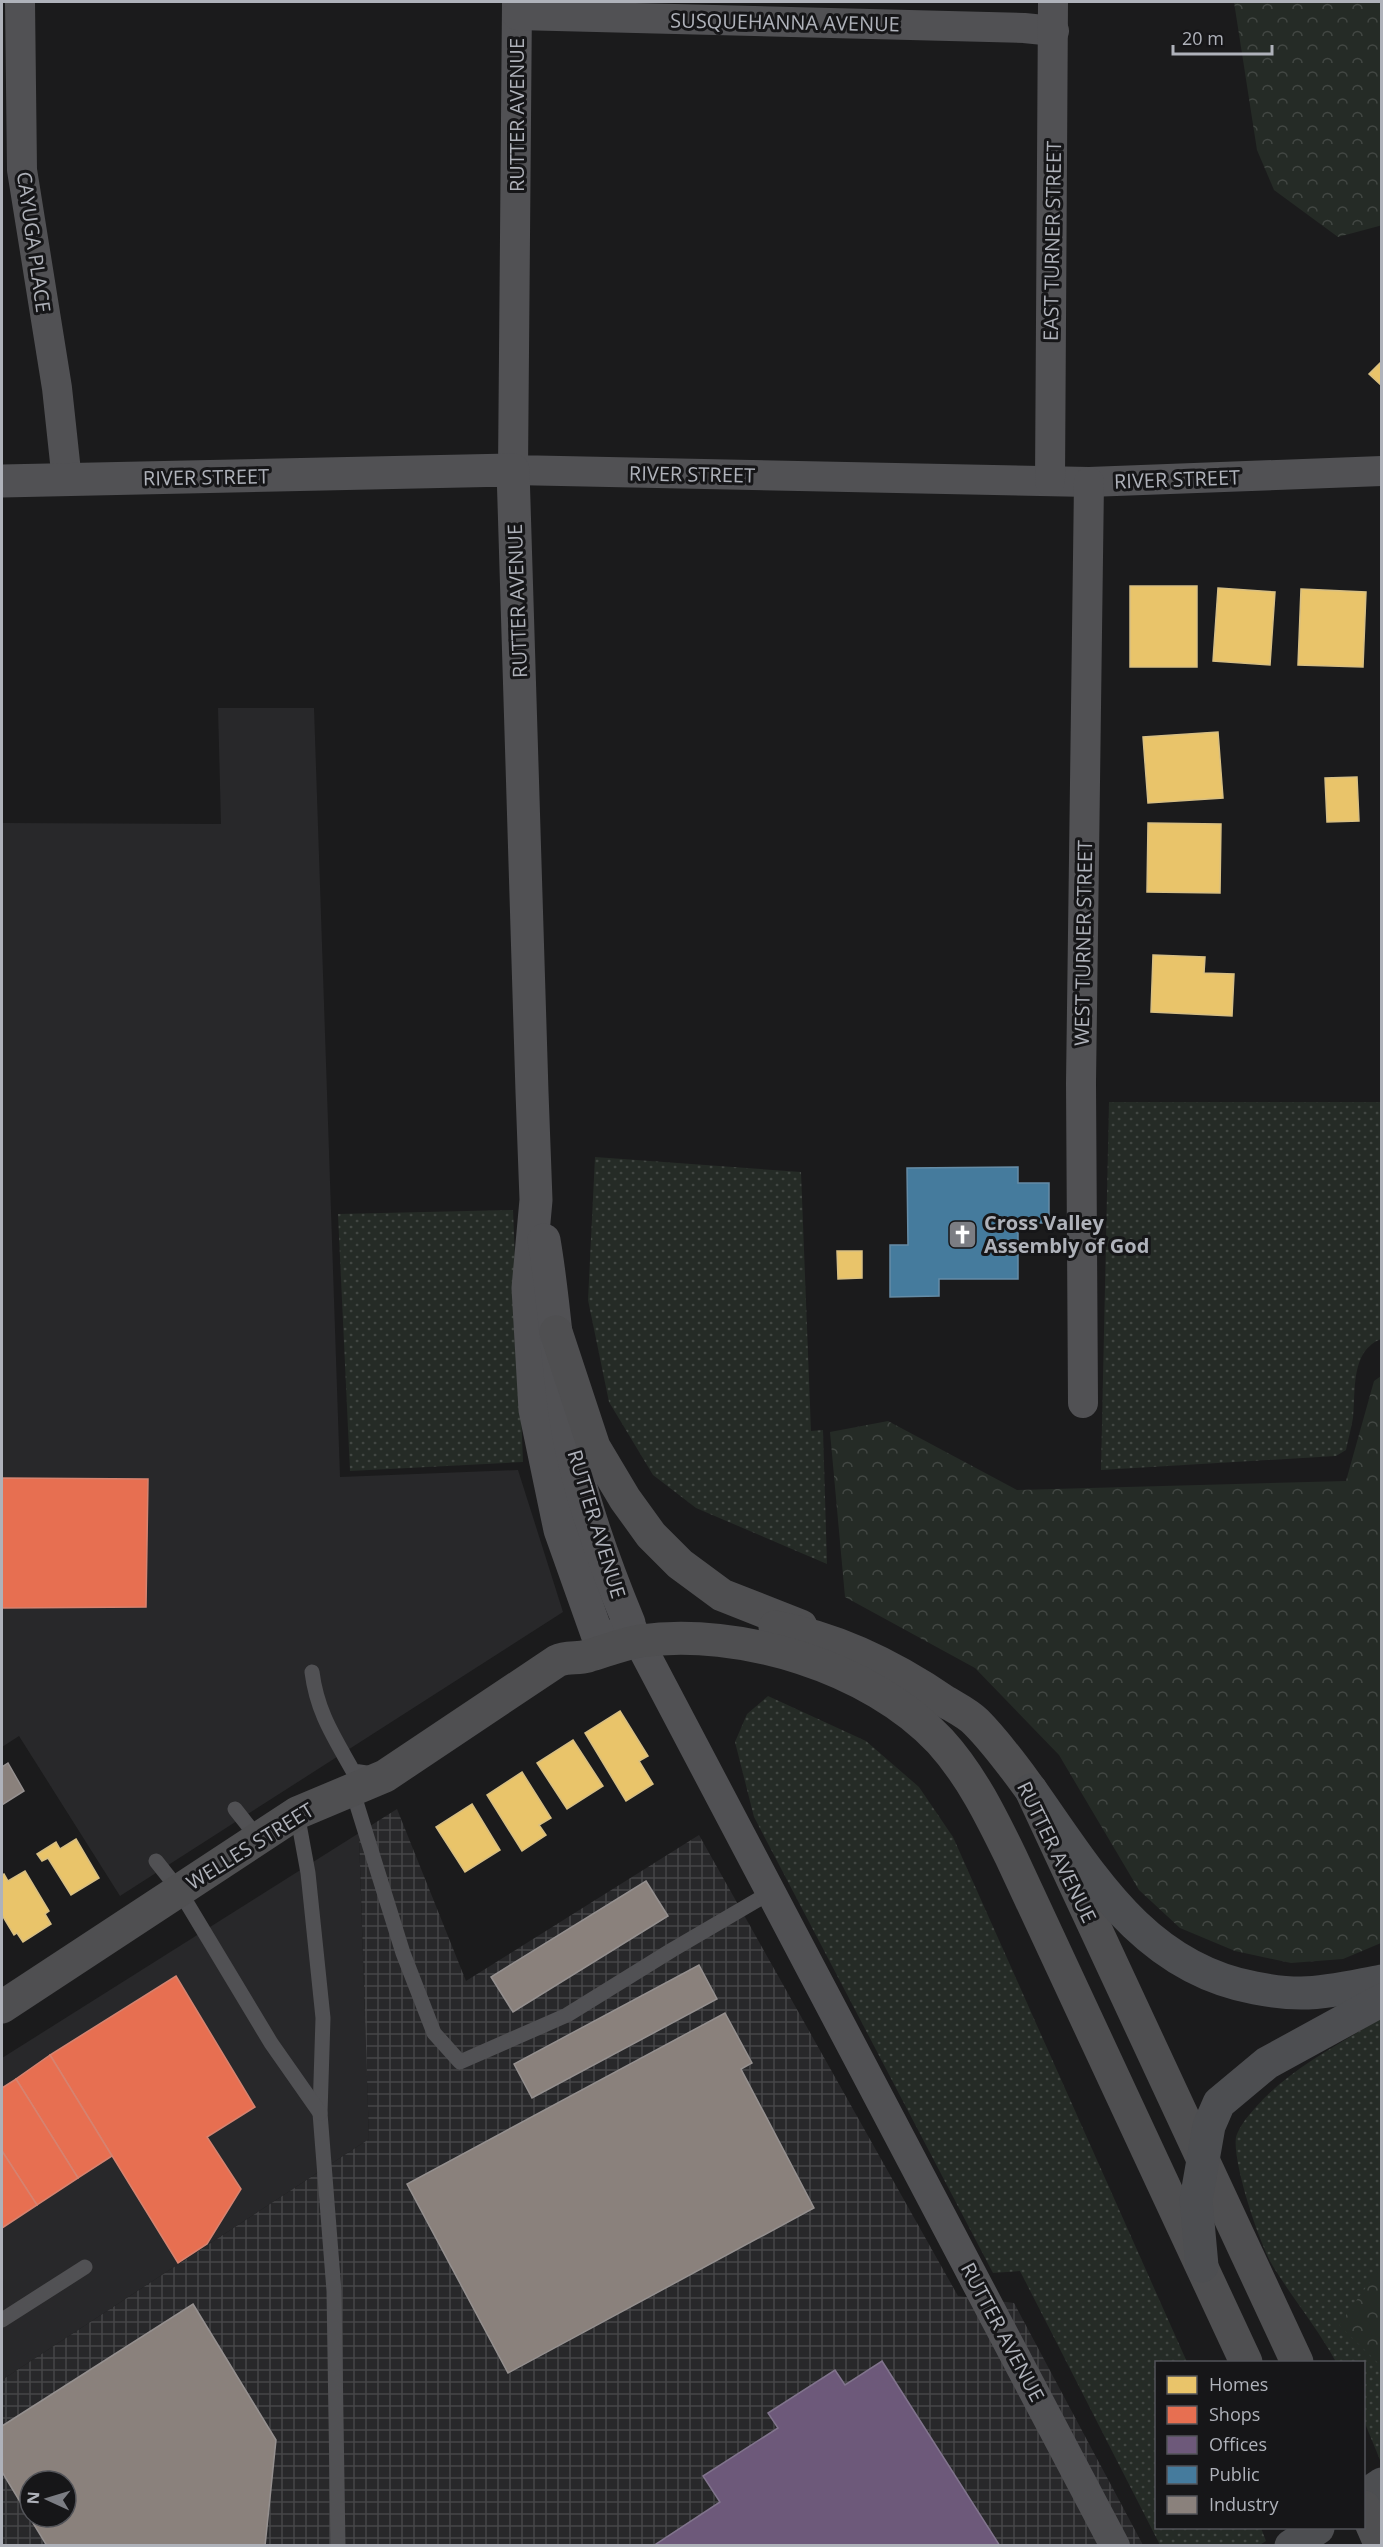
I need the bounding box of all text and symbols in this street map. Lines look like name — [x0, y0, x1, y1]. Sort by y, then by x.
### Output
street label: SUSQUEHANNA AVENUE — [670, 6, 900, 38]
scale bar — [1173, 18, 1272, 56]
text: 20 m — [1182, 26, 1224, 50]
street label: RUTTER AVENUE — [503, 38, 530, 192]
street label: EAST TURNER STREET — [1037, 141, 1067, 341]
street label: CAYUGA PLACE — [11, 170, 57, 314]
street label: RIVER STREET — [629, 459, 755, 489]
street label: RIVER STREET — [143, 462, 269, 492]
street label: RIVER STREET — [1114, 463, 1240, 495]
street label: RUTTER AVENUE — [501, 524, 533, 678]
street label: WEST TURNER STREET — [1068, 840, 1098, 1046]
place label: Cross Valley Assembly of God — [984, 1209, 1149, 1259]
church icon: Cross Valley Assembly of God — [947, 1218, 979, 1250]
street label: RUTTER AVENUE — [562, 1446, 632, 1602]
street label: RUTTER AVENUE — [1011, 1777, 1103, 1927]
street label: WELLES STREET — [181, 1796, 319, 1896]
street label: RUTTER AVENUE — [955, 2258, 1051, 2406]
legend — [1155, 2361, 1365, 2529]
text: Homes — [1209, 2372, 1268, 2396]
text: Shops — [1209, 2402, 1260, 2426]
text: Offices — [1209, 2432, 1267, 2456]
text: Public — [1209, 2462, 1260, 2486]
north arrow — [18, 2469, 78, 2529]
text: N — [22, 2491, 44, 2505]
text: Industry — [1209, 2492, 1279, 2516]

